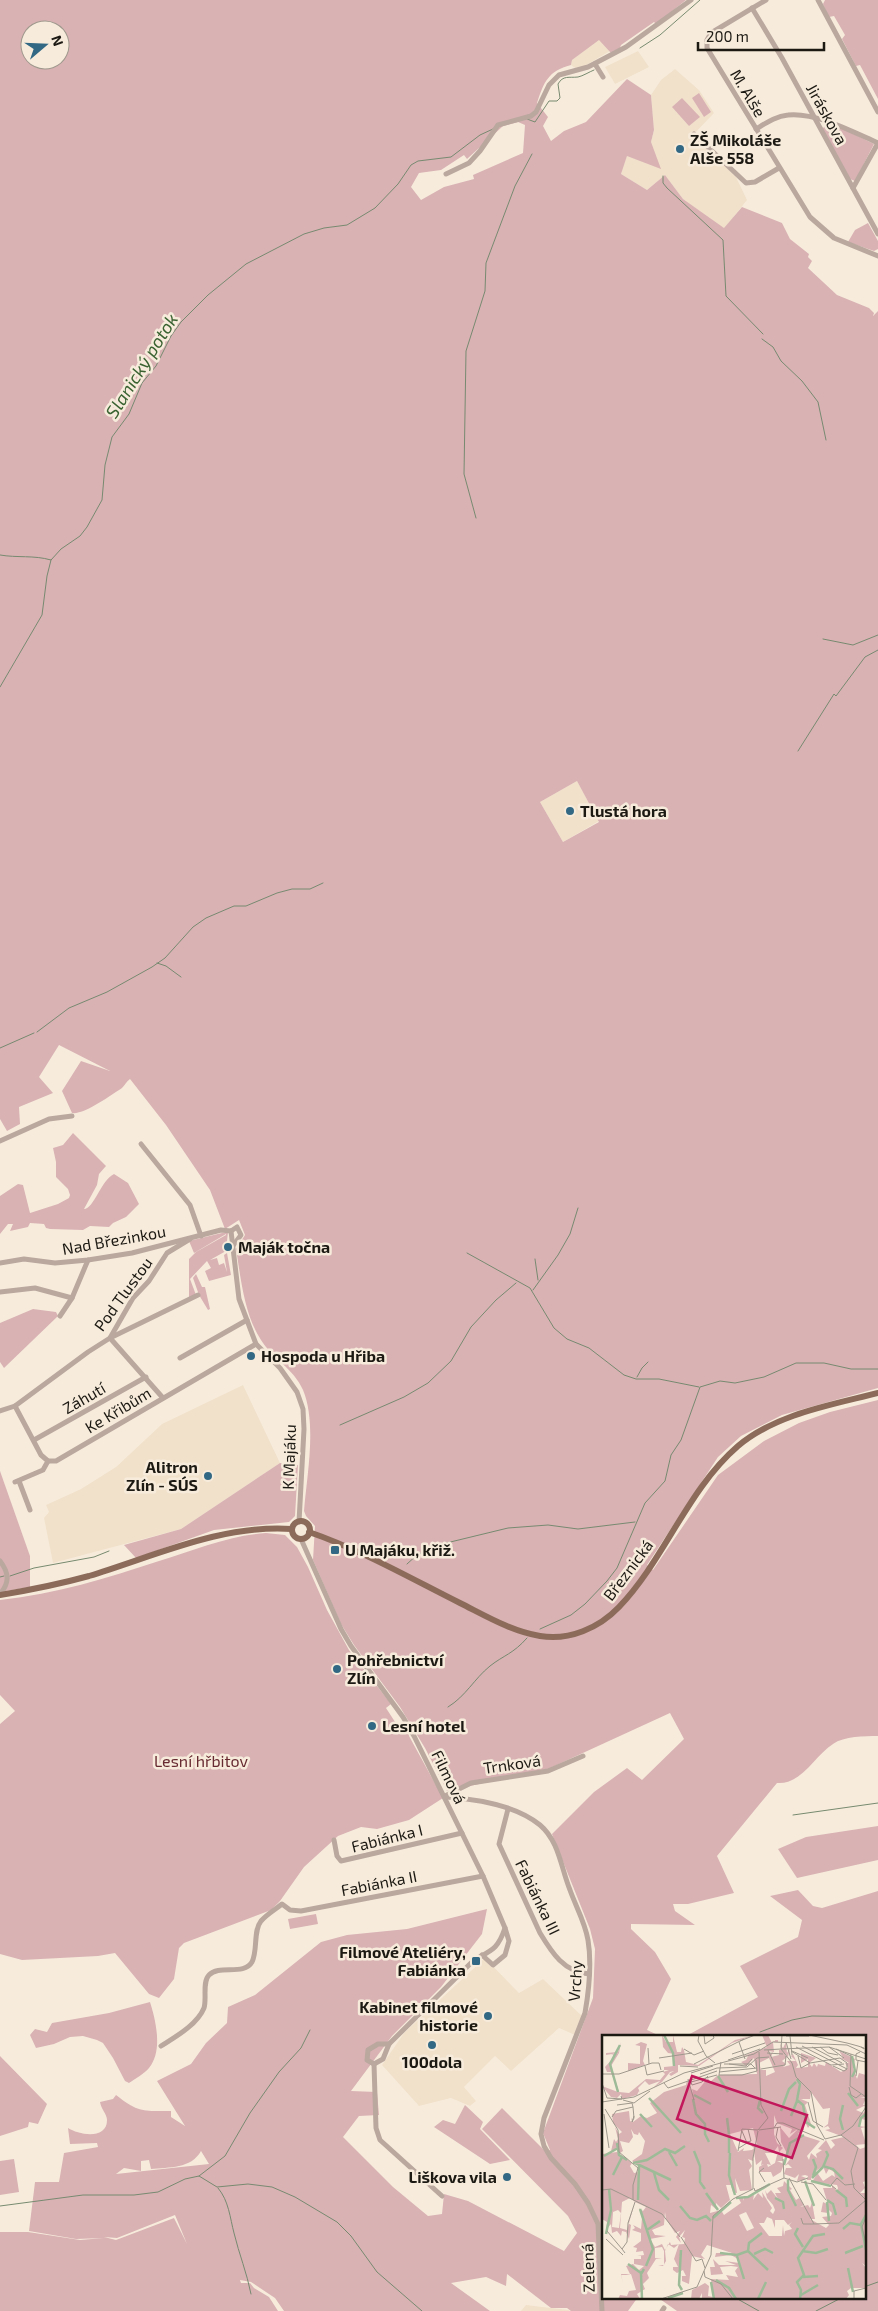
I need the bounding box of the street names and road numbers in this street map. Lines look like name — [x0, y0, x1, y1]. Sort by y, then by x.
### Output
street label: M. Alše — [727, 65, 770, 120]
street label: Jiráskova — [803, 80, 852, 148]
street label: Nad Březinkou — [61, 1221, 167, 1258]
street label: Pod Tlustou — [90, 1253, 156, 1334]
street label: Záhutí — [59, 1377, 109, 1417]
street label: Ke Křibům — [81, 1382, 154, 1437]
street label: K Majáku — [278, 1424, 300, 1490]
street label: Březnická — [599, 1536, 657, 1604]
street label: Filmová — [428, 1747, 471, 1807]
street label: Trnková — [482, 1750, 542, 1777]
street label: Fabiánka I — [349, 1819, 425, 1856]
street label: Fabiánka III — [512, 1856, 565, 1937]
street label: Fabiánka II — [339, 1866, 419, 1899]
street label: Vrchy — [564, 1959, 585, 2002]
street label: Zelená — [577, 2243, 598, 2293]

